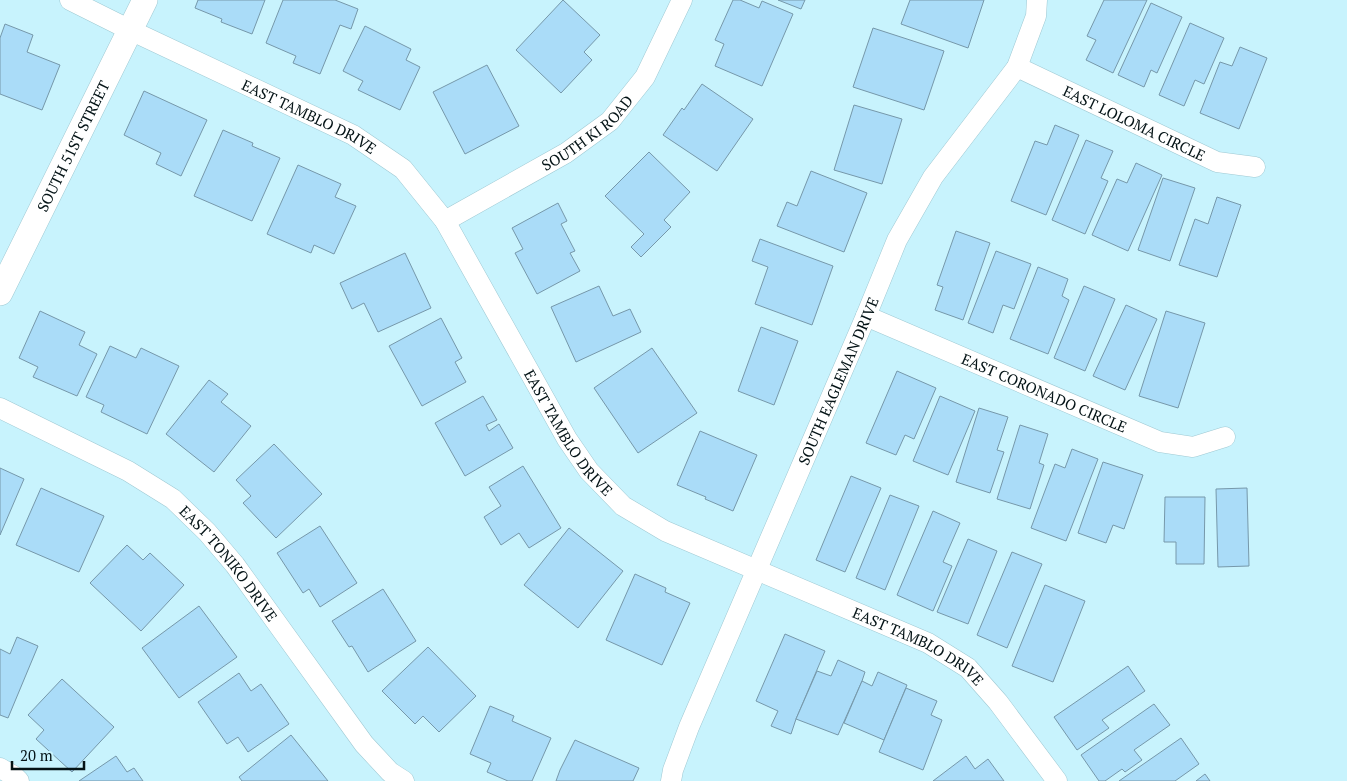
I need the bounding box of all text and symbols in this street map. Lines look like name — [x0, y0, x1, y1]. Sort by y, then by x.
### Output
street label: EAST TAMBLO DRIVE — [239, 74, 380, 158]
street label: SOUTH 51ST STREET — [32, 77, 114, 215]
street label: EAST LOLOMA CIRCLE — [1060, 80, 1209, 165]
street label: SOUTH KI ROAD — [538, 91, 637, 175]
street label: SOUTH EAGLEMAN DRIVE — [793, 294, 883, 468]
street label: EAST CORONADO CIRCLE — [959, 348, 1130, 437]
street label: EAST TAMBLO DRIVE — [520, 366, 617, 500]
street label: EAST TONIKO DRIVE — [175, 501, 282, 625]
street label: EAST TAMBLO DRIVE — [850, 602, 988, 689]
scale bar — [12, 738, 85, 770]
text: 20 m — [20, 745, 53, 765]

